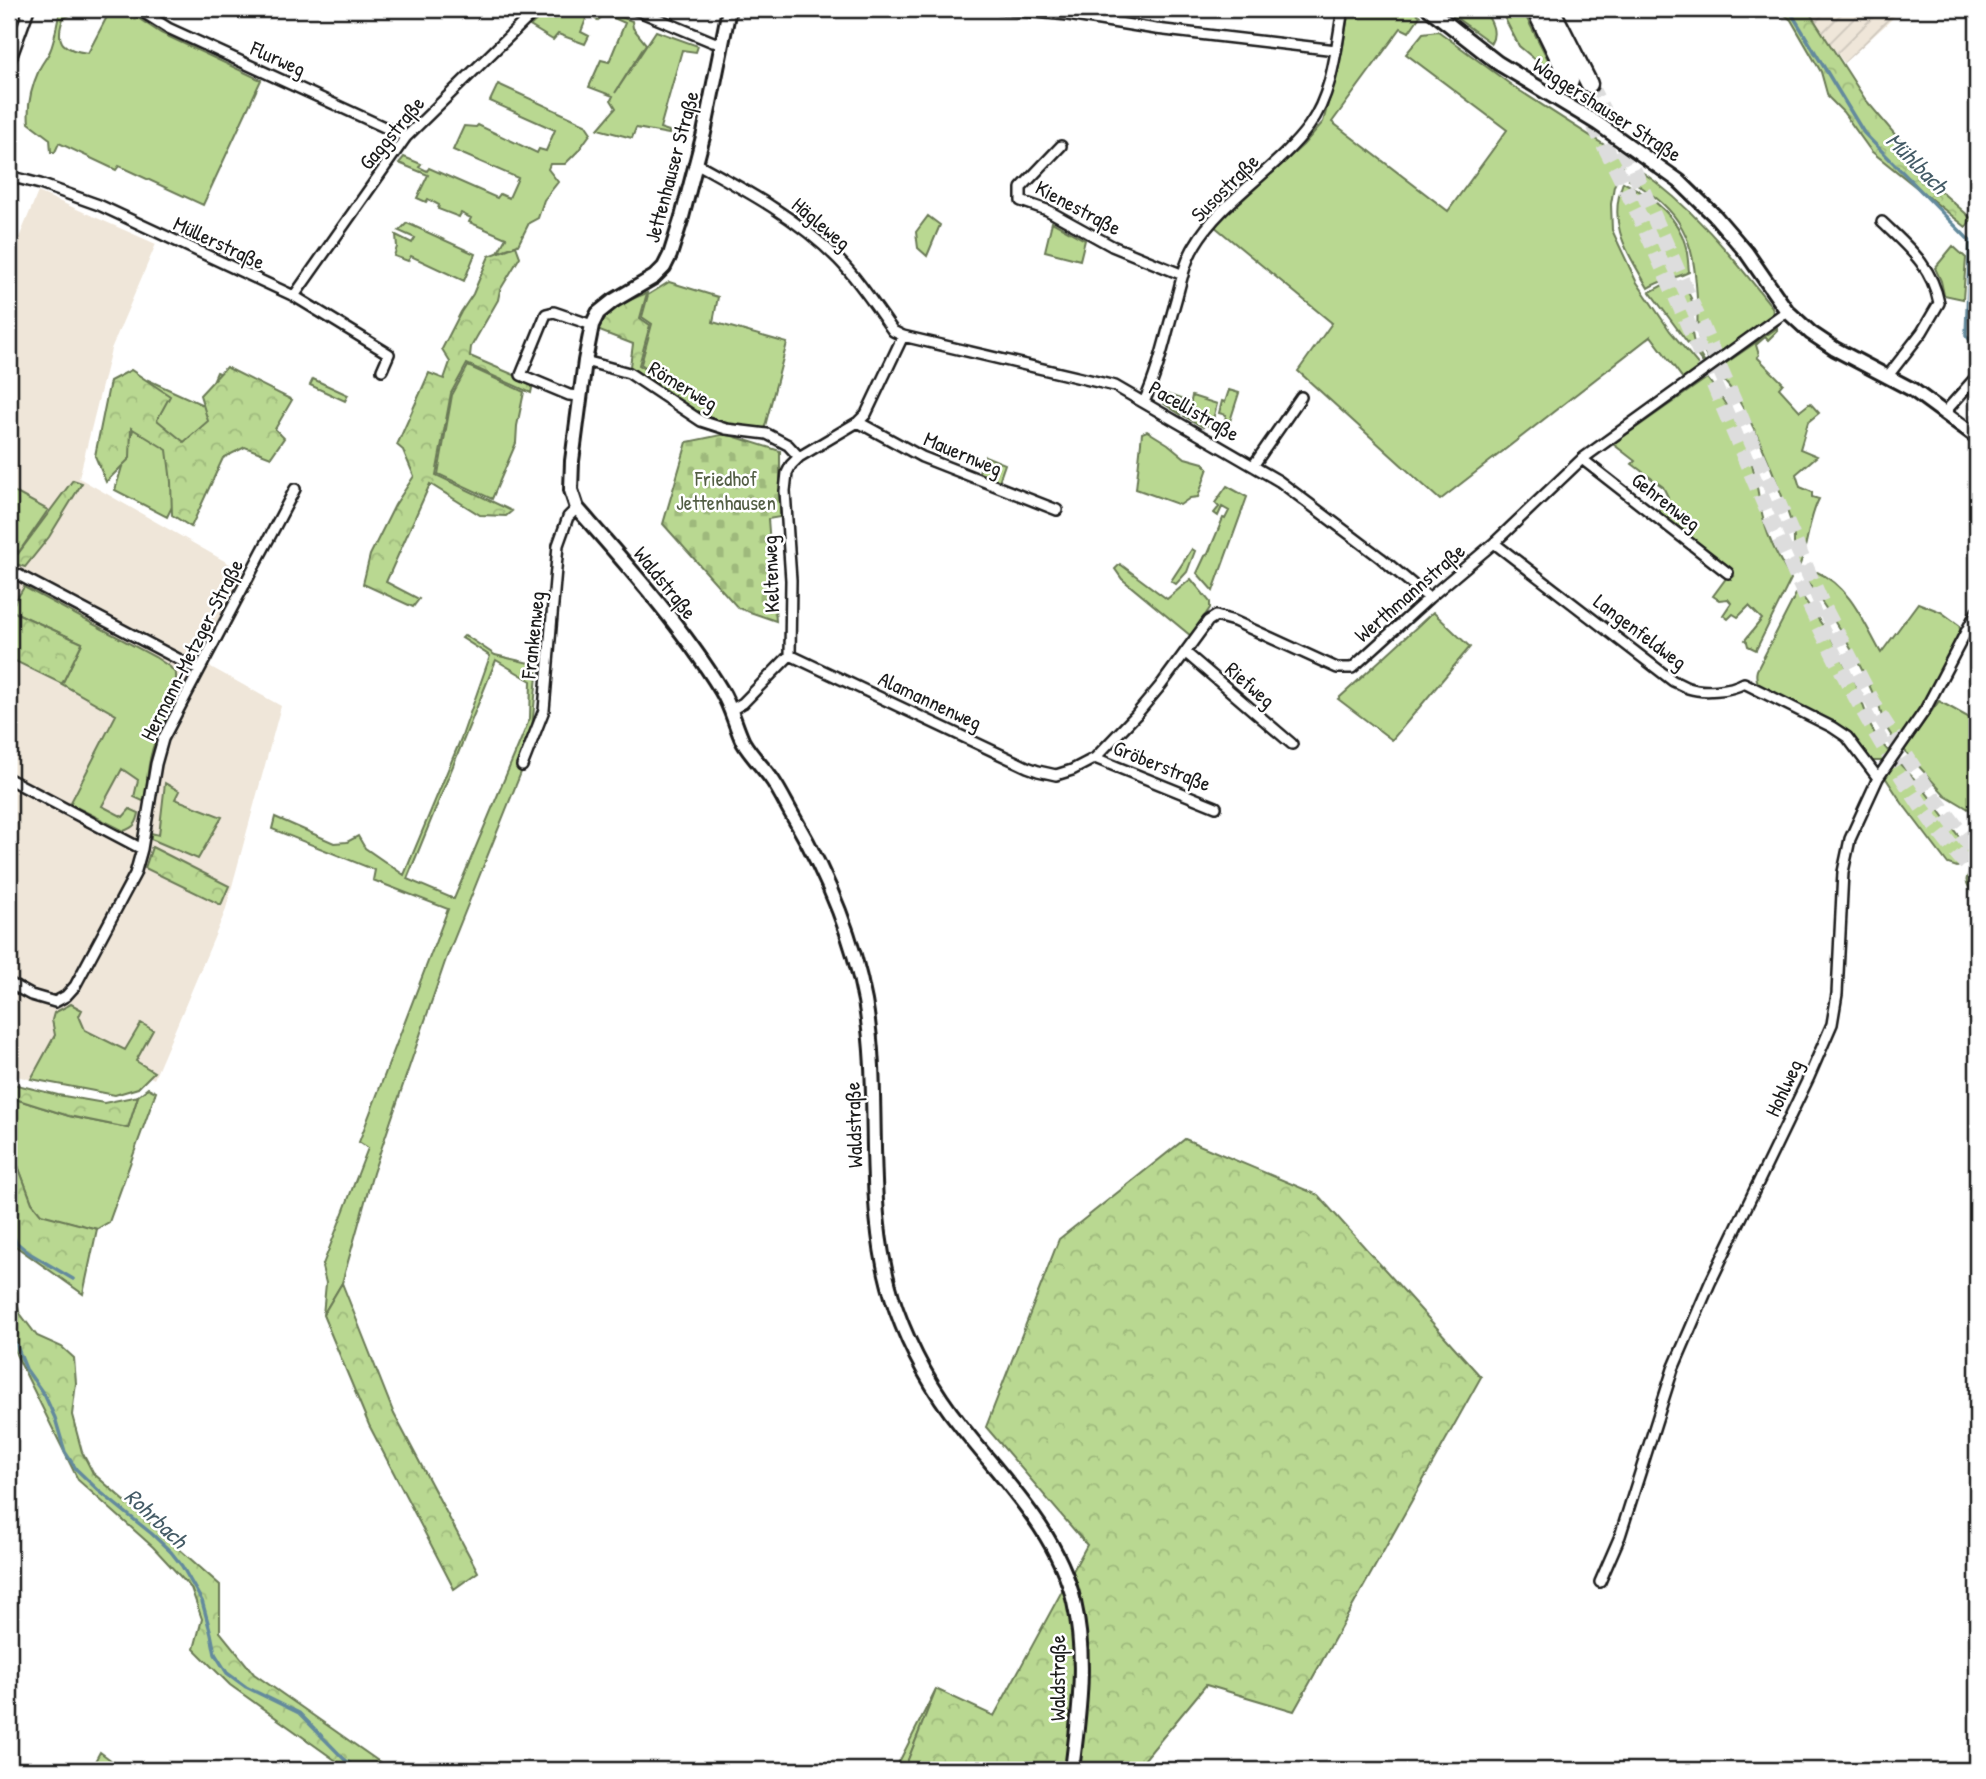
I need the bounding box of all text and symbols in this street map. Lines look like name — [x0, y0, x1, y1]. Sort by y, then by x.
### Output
street label: Flurweg — [245, 33, 310, 83]
street label: Waggershauser Straße — [1527, 51, 1687, 169]
street label: Jettenhauser Straße — [637, 88, 706, 246]
street label: Gaggstraße — [352, 90, 431, 176]
water label: Mühlbach — [1880, 125, 1956, 201]
street label: Susostraße — [1184, 147, 1265, 228]
street label: Kienestraße — [1030, 173, 1126, 242]
street label: Hägleweg — [786, 190, 857, 257]
street label: Müllerstraße — [169, 209, 270, 276]
street label: Römerweg — [643, 354, 723, 418]
street label: Pacellistraße — [1144, 373, 1245, 448]
street label: Mauernweg — [920, 424, 1007, 483]
park label: Friedhof Jettenhausen — [676, 464, 776, 517]
street label: Gehrenweg — [1626, 465, 1707, 538]
street label: Keltenweg — [755, 535, 786, 613]
street label: Werthmannstraße — [1348, 536, 1471, 649]
street label: Waldstraße — [627, 540, 704, 625]
street label: Hermann-Metzger-Straße — [133, 554, 250, 746]
street label: Langenfeldweg — [1588, 587, 1693, 676]
street label: Frankenweg — [513, 590, 552, 681]
street label: Riefweg — [1219, 655, 1282, 714]
street label: Alamannenweg — [874, 664, 987, 737]
street label: Gröberstraße — [1109, 733, 1215, 798]
street label: Hohlweg — [1758, 1054, 1809, 1121]
street label: Waldstraße — [838, 1082, 869, 1169]
water label: Rohrbach — [118, 1481, 195, 1556]
street label: Waldstraße — [1043, 1635, 1072, 1721]

